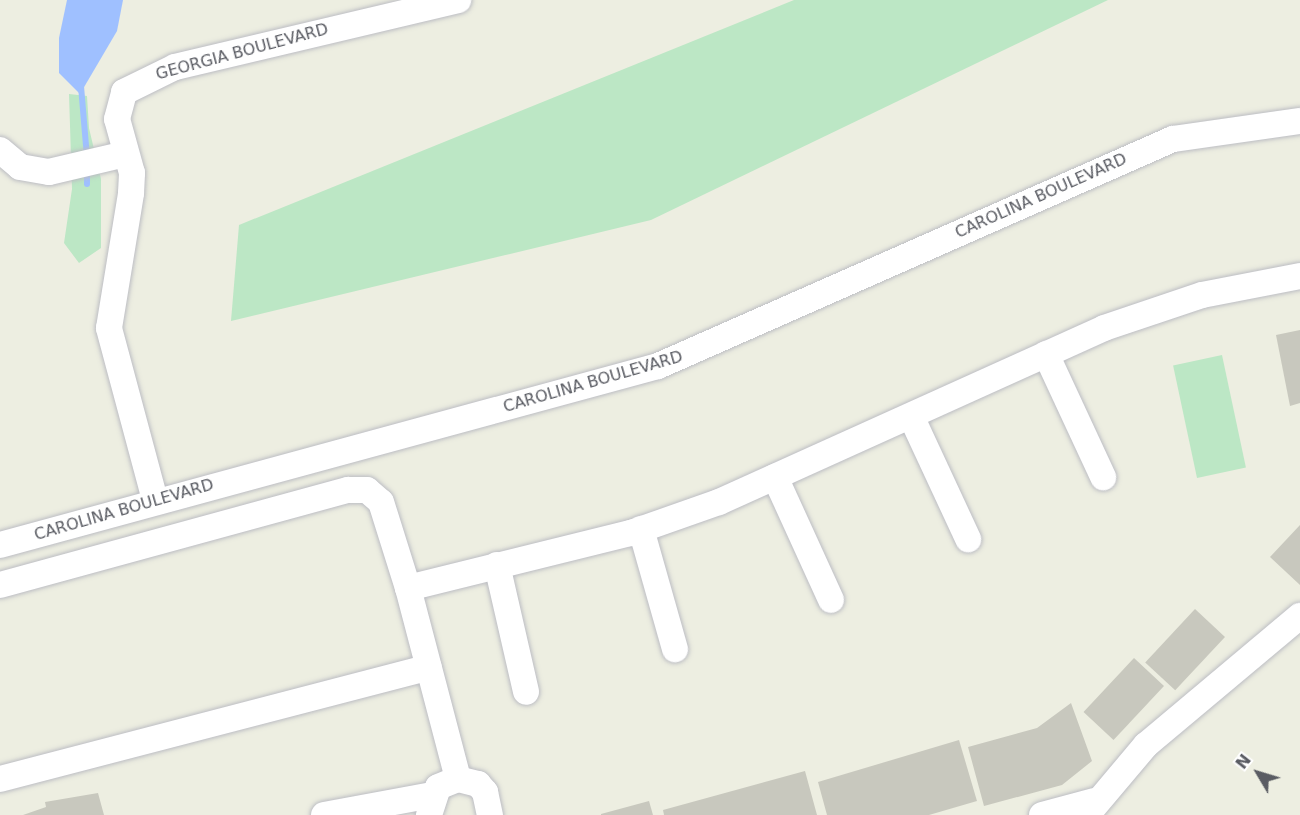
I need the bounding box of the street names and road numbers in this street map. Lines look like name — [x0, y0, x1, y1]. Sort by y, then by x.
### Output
street label: GEORGIA BOULEVARD — [154, 20, 330, 84]
street label: CAROLINA BOULEVARD — [952, 149, 1130, 243]
street label: CAROLINA BOULEVARD — [501, 347, 685, 417]
street label: CAROLINA BOULEVARD — [32, 475, 216, 545]

